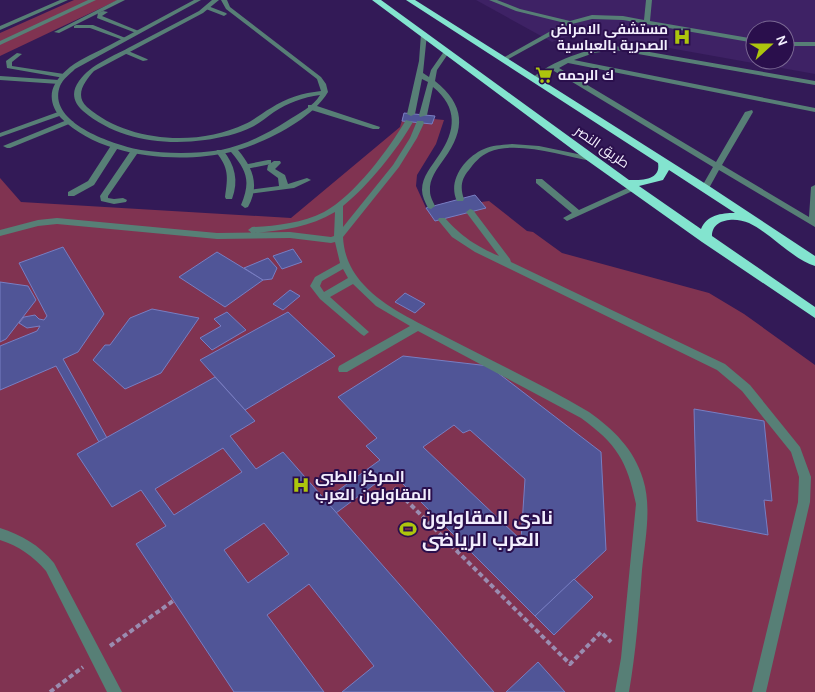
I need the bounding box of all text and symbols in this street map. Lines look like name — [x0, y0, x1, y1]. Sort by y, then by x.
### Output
north arrow — [745, 20, 795, 70]
place label: مستشفى الامراض الصدرية بالعباسية — [551, 21, 668, 54]
hospital icon: مستشفى الامراض الصدرية بالعباسية — [672, 27, 692, 47]
text: N — [772, 33, 791, 48]
supermarket icon: ك الرحمه — [534, 65, 554, 85]
place label: ك الرحمه — [558, 67, 614, 84]
street label: طريق النصر — [571, 121, 633, 172]
place label: المركز الطبى المقاولون العرب — [315, 467, 432, 504]
hospital icon: المركز الطبى المقاولون العرب — [291, 475, 311, 495]
place label: نادى المقاولون العرب الرياضى — [422, 507, 553, 551]
sports icon: نادى المقاولون العرب الرياضى — [398, 519, 418, 539]

